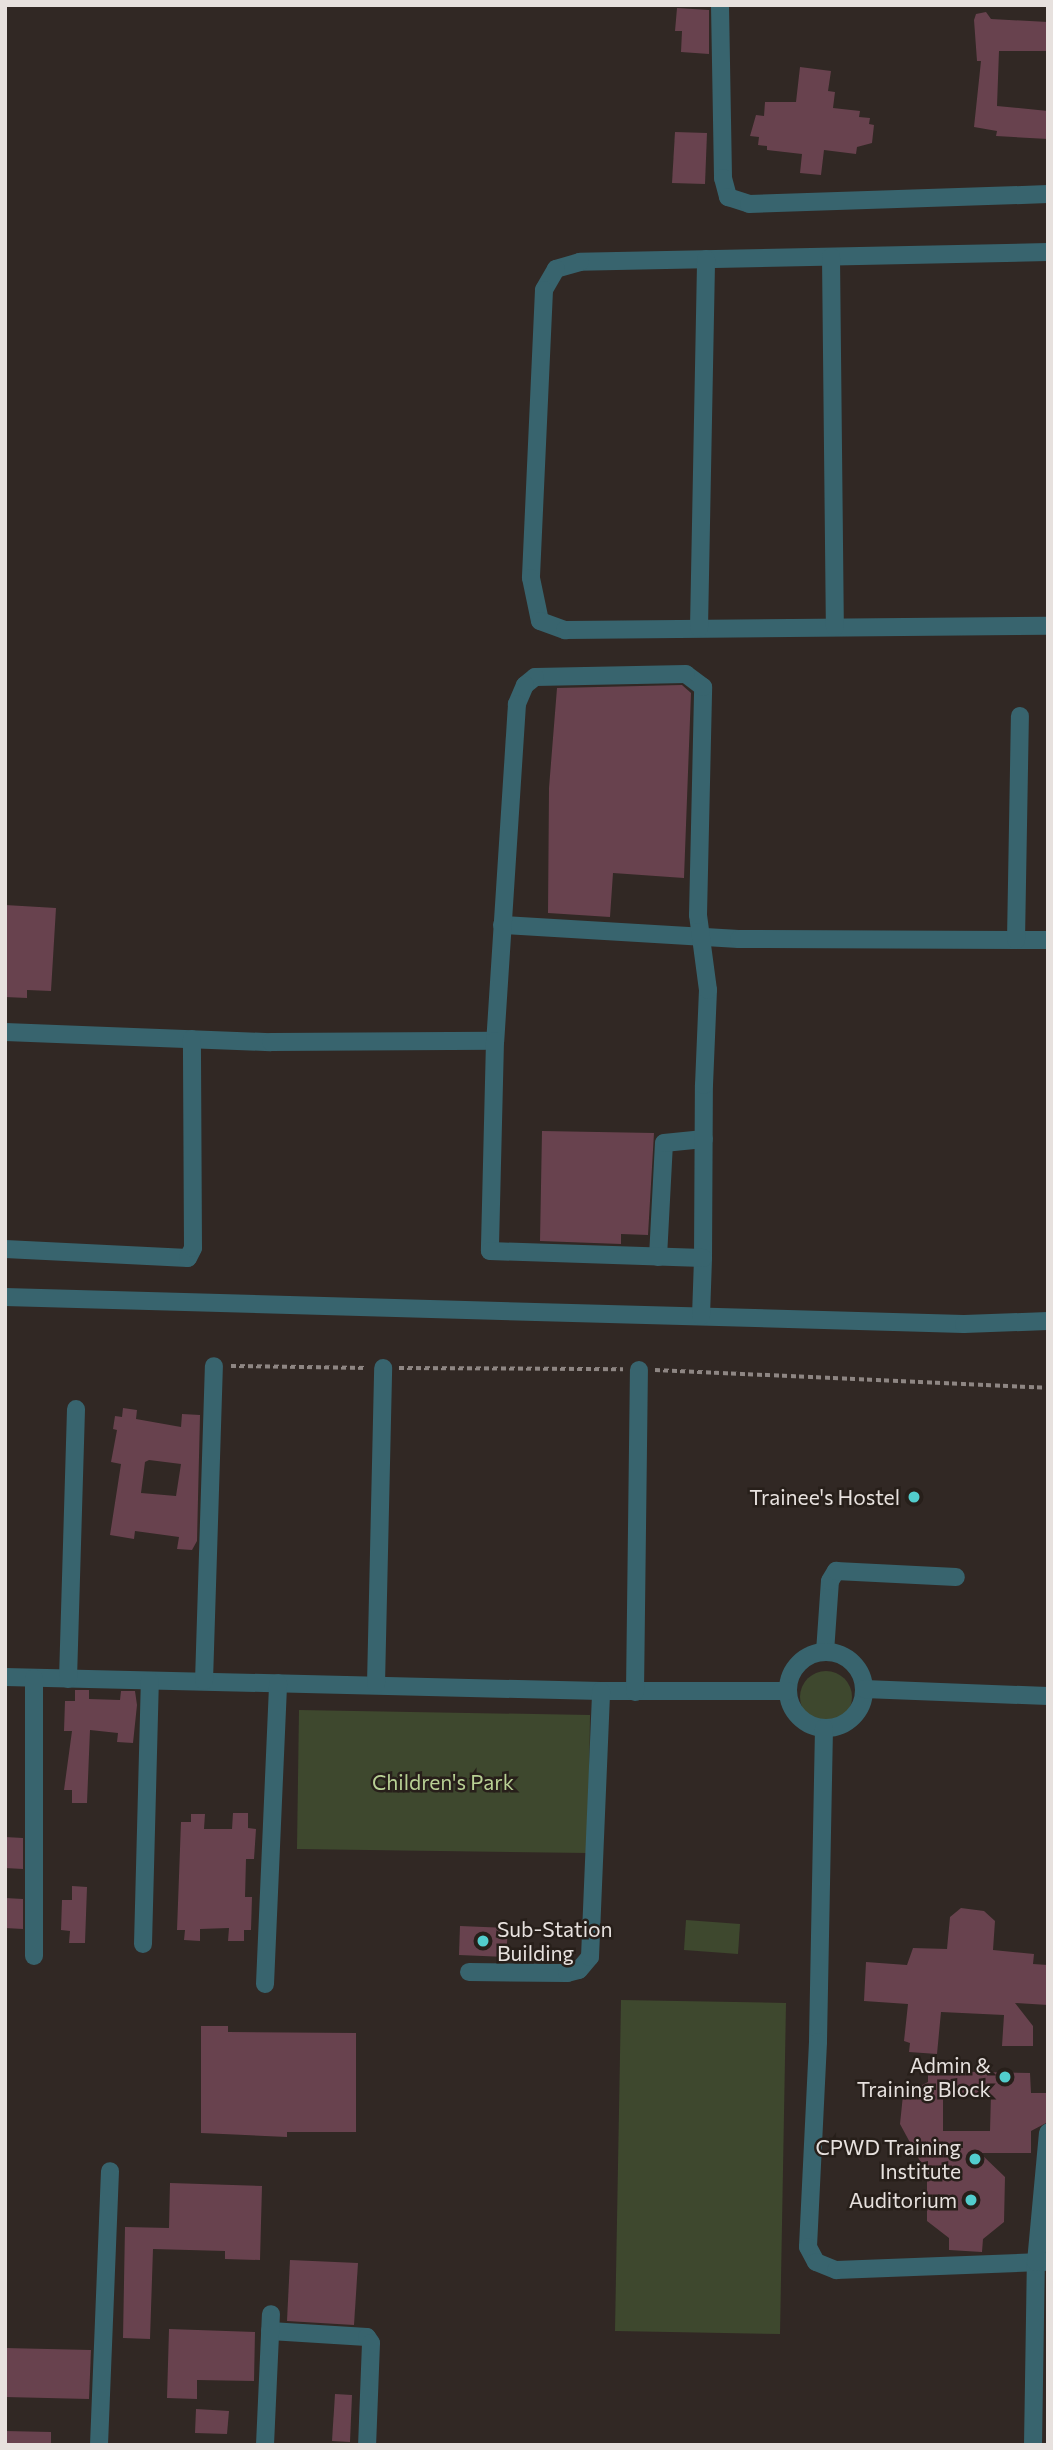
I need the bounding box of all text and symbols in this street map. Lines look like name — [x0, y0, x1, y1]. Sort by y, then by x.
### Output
place label: Trainee's Hostel — [749, 1484, 900, 1510]
marker: Trainee's Hostel — [906, 1489, 922, 1505]
park label: Children's Park — [372, 1769, 514, 1795]
place label: Sub-Station Building — [497, 1916, 613, 1966]
marker: Sub-Station Building — [475, 1933, 491, 1949]
place label: Admin & Training Block — [857, 2052, 991, 2102]
marker: Admin & Training Block — [997, 2069, 1013, 2085]
place label: CPWD Training Institute — [815, 2134, 961, 2184]
marker: CPWD Training Institute — [967, 2151, 983, 2167]
place label: Auditorium — [849, 2187, 957, 2213]
marker: Auditorium — [963, 2192, 979, 2208]

